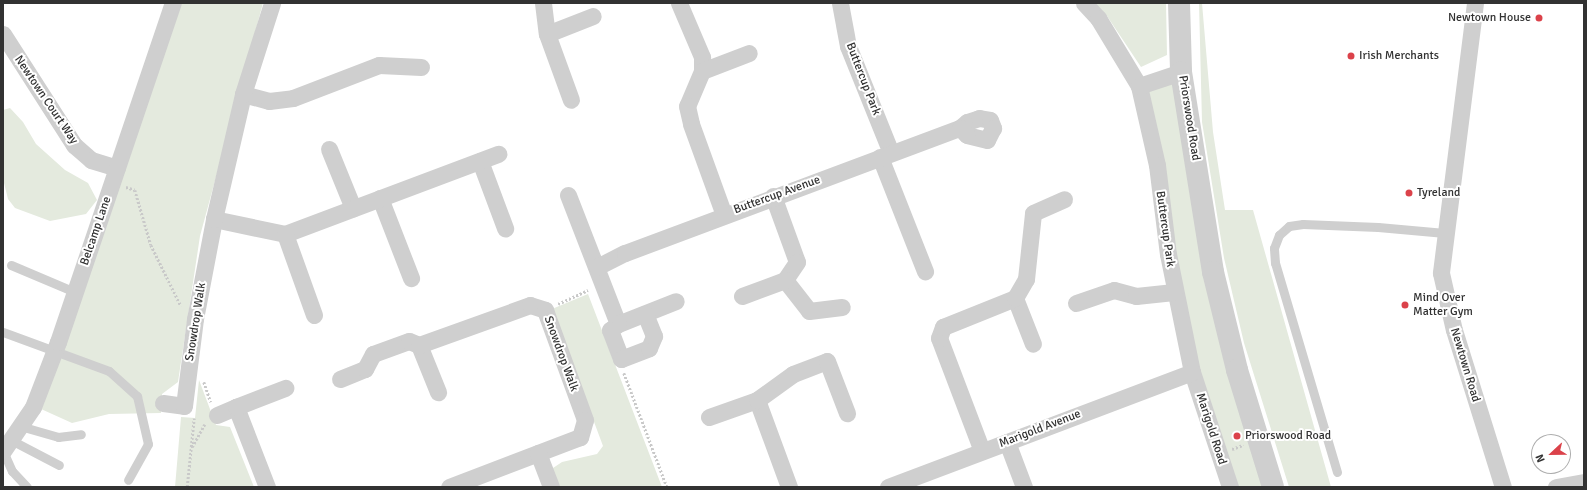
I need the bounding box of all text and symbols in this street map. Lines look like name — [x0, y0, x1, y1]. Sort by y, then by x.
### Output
place label: Newtown House — [1448, 11, 1531, 25]
marker: Newtown House — [1534, 13, 1544, 23]
street label: Buttercup Park — [843, 41, 883, 117]
place label: Irish Merchants — [1359, 49, 1439, 63]
marker: Irish Merchants — [1346, 51, 1356, 61]
street label: Newtown Court Way — [11, 53, 81, 147]
street label: Priorswood Road — [1175, 74, 1203, 162]
street label: Buttercup Avenue — [732, 173, 822, 217]
place label: Tyreland — [1417, 186, 1460, 200]
marker: Tyreland — [1404, 188, 1414, 198]
street label: Buttercup Park — [1153, 190, 1177, 268]
street label: Belcamp Lane — [78, 195, 114, 267]
street label: Snowdrop Walk — [183, 282, 209, 362]
place label: Mind Over Matter Gym — [1413, 291, 1473, 319]
marker: Mind Over Matter Gym — [1400, 300, 1410, 310]
street label: Snowdrop Walk — [541, 314, 581, 394]
street label: Newtown Road — [1447, 326, 1483, 404]
street label: Marigold Road — [1193, 391, 1229, 467]
street label: Marigold Avenue — [997, 407, 1083, 451]
place label: Priorswood Road — [1245, 429, 1331, 443]
marker: Priorswood Road — [1232, 431, 1242, 441]
north arrow — [1531, 434, 1571, 474]
text: N — [1533, 452, 1548, 464]

